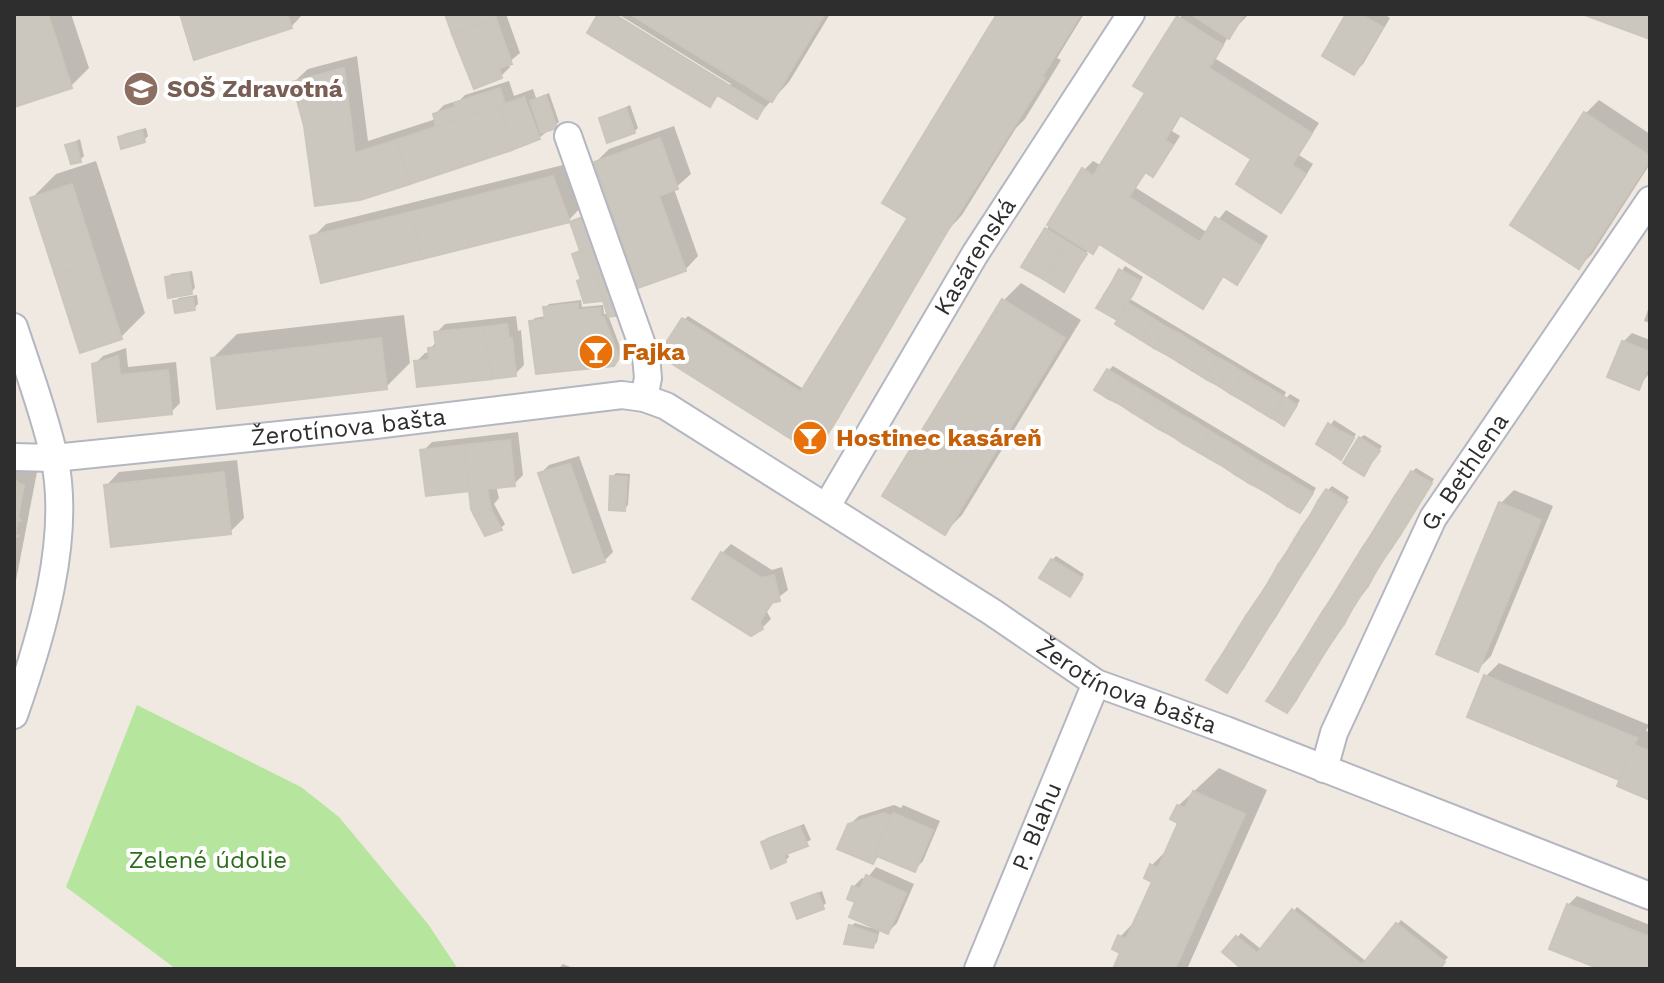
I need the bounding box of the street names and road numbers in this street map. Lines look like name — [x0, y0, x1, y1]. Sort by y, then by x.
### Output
street label: Kasárenská — [928, 192, 1022, 320]
street label: Žerotínova bašta — [249, 403, 448, 452]
street label: G. Bethlena — [1415, 408, 1514, 535]
street label: Žerotínova bašta — [1031, 633, 1221, 739]
street label: P. Blahu — [1006, 778, 1067, 875]

